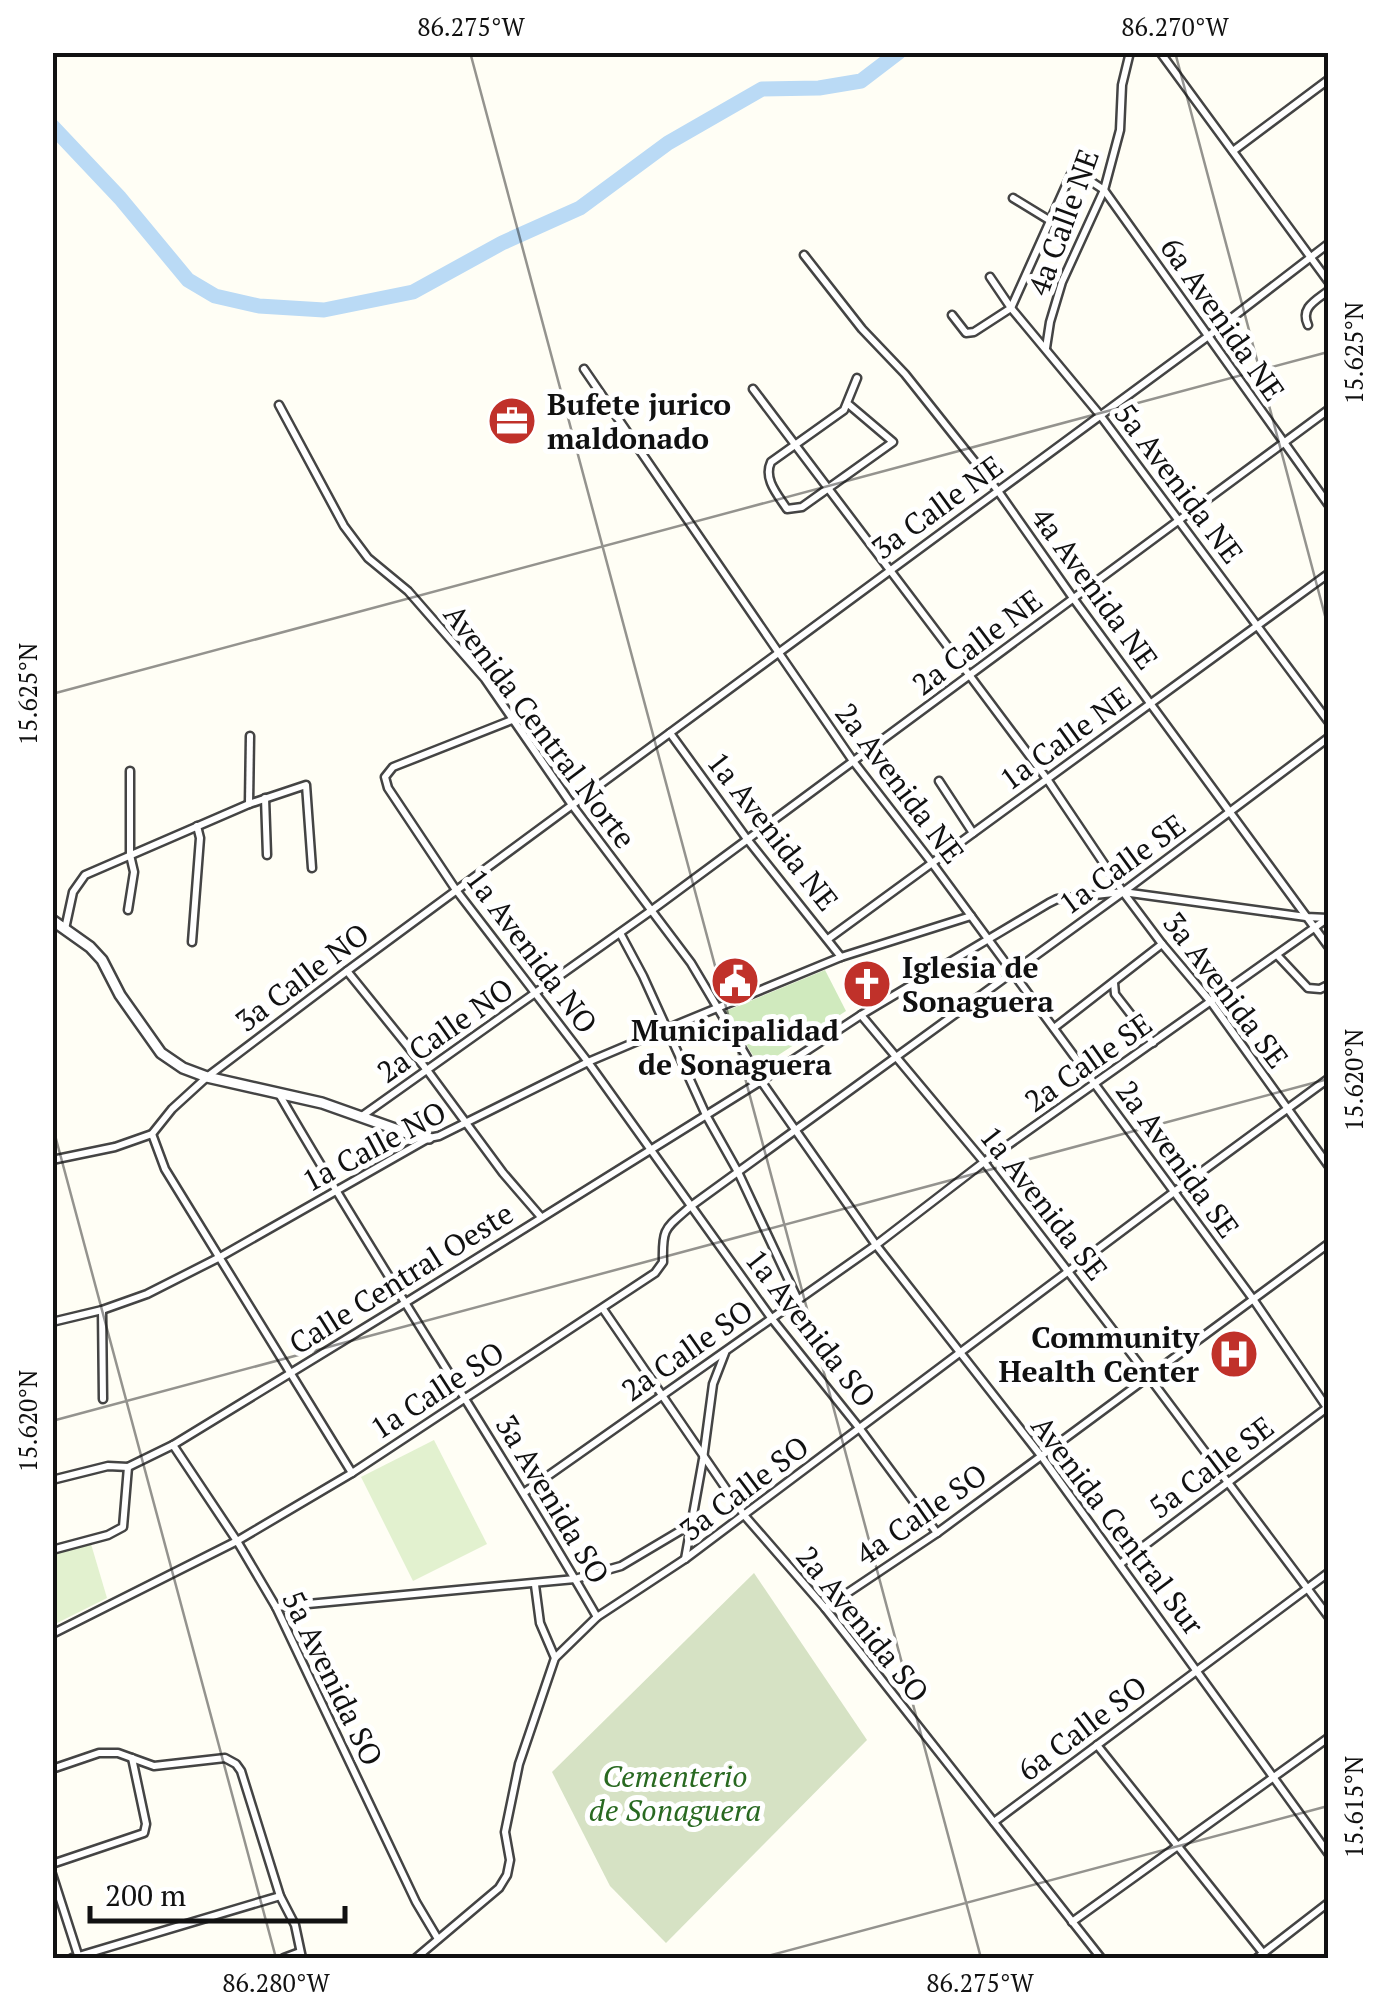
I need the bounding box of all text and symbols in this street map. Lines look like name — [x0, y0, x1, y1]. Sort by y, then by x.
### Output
text: 86.275°W — [417, 10, 525, 43]
text: 86.270°W — [1121, 10, 1229, 43]
street label: 4a Calle NE — [1018, 143, 1108, 301]
street label: 6a Avenida NE — [1152, 229, 1294, 409]
text: 15.625°N — [1337, 302, 1370, 404]
place label: Bufete jurico maldonado — [547, 384, 731, 458]
office icon: Bufete jurico maldonado — [486, 395, 538, 447]
street label: 5a Avenida NE — [1105, 395, 1253, 571]
street label: 3a Calle NE — [863, 446, 1011, 568]
street label: 4a Avenida NE — [1023, 499, 1167, 677]
street label: 2a Calle NE — [904, 580, 1050, 704]
street label: Avenida Central Norte — [435, 596, 645, 856]
text: 15.625°N — [11, 643, 44, 745]
street label: 1a Calle NE — [991, 677, 1139, 799]
street label: 2a Avenida NE — [826, 695, 974, 871]
street label: 1a Avenida NE — [698, 743, 848, 919]
street label: 1a Calle SE — [1051, 805, 1193, 923]
street label: 1a Avenida NO — [457, 861, 607, 1041]
street label: 3a Avenida SE — [1154, 904, 1298, 1076]
street label: 3a Calle NO — [227, 914, 377, 1040]
place label: Iglesia de Sonaguera — [902, 947, 1054, 1021]
public building icon: Municipalidad de Sonaguera — [709, 955, 761, 1007]
church icon: Iglesia de Sonaguera — [841, 958, 893, 1010]
street label: 2a Calle NO — [369, 968, 521, 1092]
street label: 2a Calle SE — [1016, 1003, 1160, 1121]
place label: Municipalidad de Sonaguera — [631, 1010, 839, 1084]
text: 15.620°N — [1337, 1029, 1370, 1131]
street label: 2a Avenida SE — [1107, 1072, 1249, 1246]
street label: 1a Calle NO — [295, 1091, 453, 1201]
street label: 1a Avenida SE — [971, 1118, 1117, 1288]
street label: Calle Central Oeste — [281, 1193, 521, 1363]
street label: 1a Avenida SO — [737, 1241, 885, 1415]
street label: 2a Calle SO — [613, 1290, 761, 1410]
place label: Community Health Center — [999, 1317, 1200, 1391]
hospital icon: Community Health Center — [1208, 1328, 1260, 1380]
street label: 1a Calle SO — [363, 1332, 511, 1448]
text: 15.620°N — [11, 1370, 44, 1472]
street label: 3a Avenida SO — [487, 1407, 619, 1591]
street label: Avenida Central Sur — [1022, 1407, 1214, 1643]
street label: 5a Calle SE — [1140, 1407, 1282, 1527]
street label: 3a Calle SO — [671, 1426, 817, 1550]
street label: 4a Calle SO — [847, 1454, 995, 1574]
street label: 2a Avenida SO — [788, 1538, 938, 1710]
street label: 5a Avenida SO — [273, 1584, 393, 1772]
street label: 6a Calle SO — [1009, 1666, 1155, 1790]
park label: Cementerio de Sonaguera — [589, 1756, 761, 1830]
text: 15.615°N — [1337, 1756, 1370, 1858]
scale bar — [90, 1861, 345, 1923]
text: 200 m — [105, 1875, 186, 1915]
text: 86.280°W — [222, 1966, 330, 1999]
text: 86.275°W — [926, 1966, 1034, 1999]

